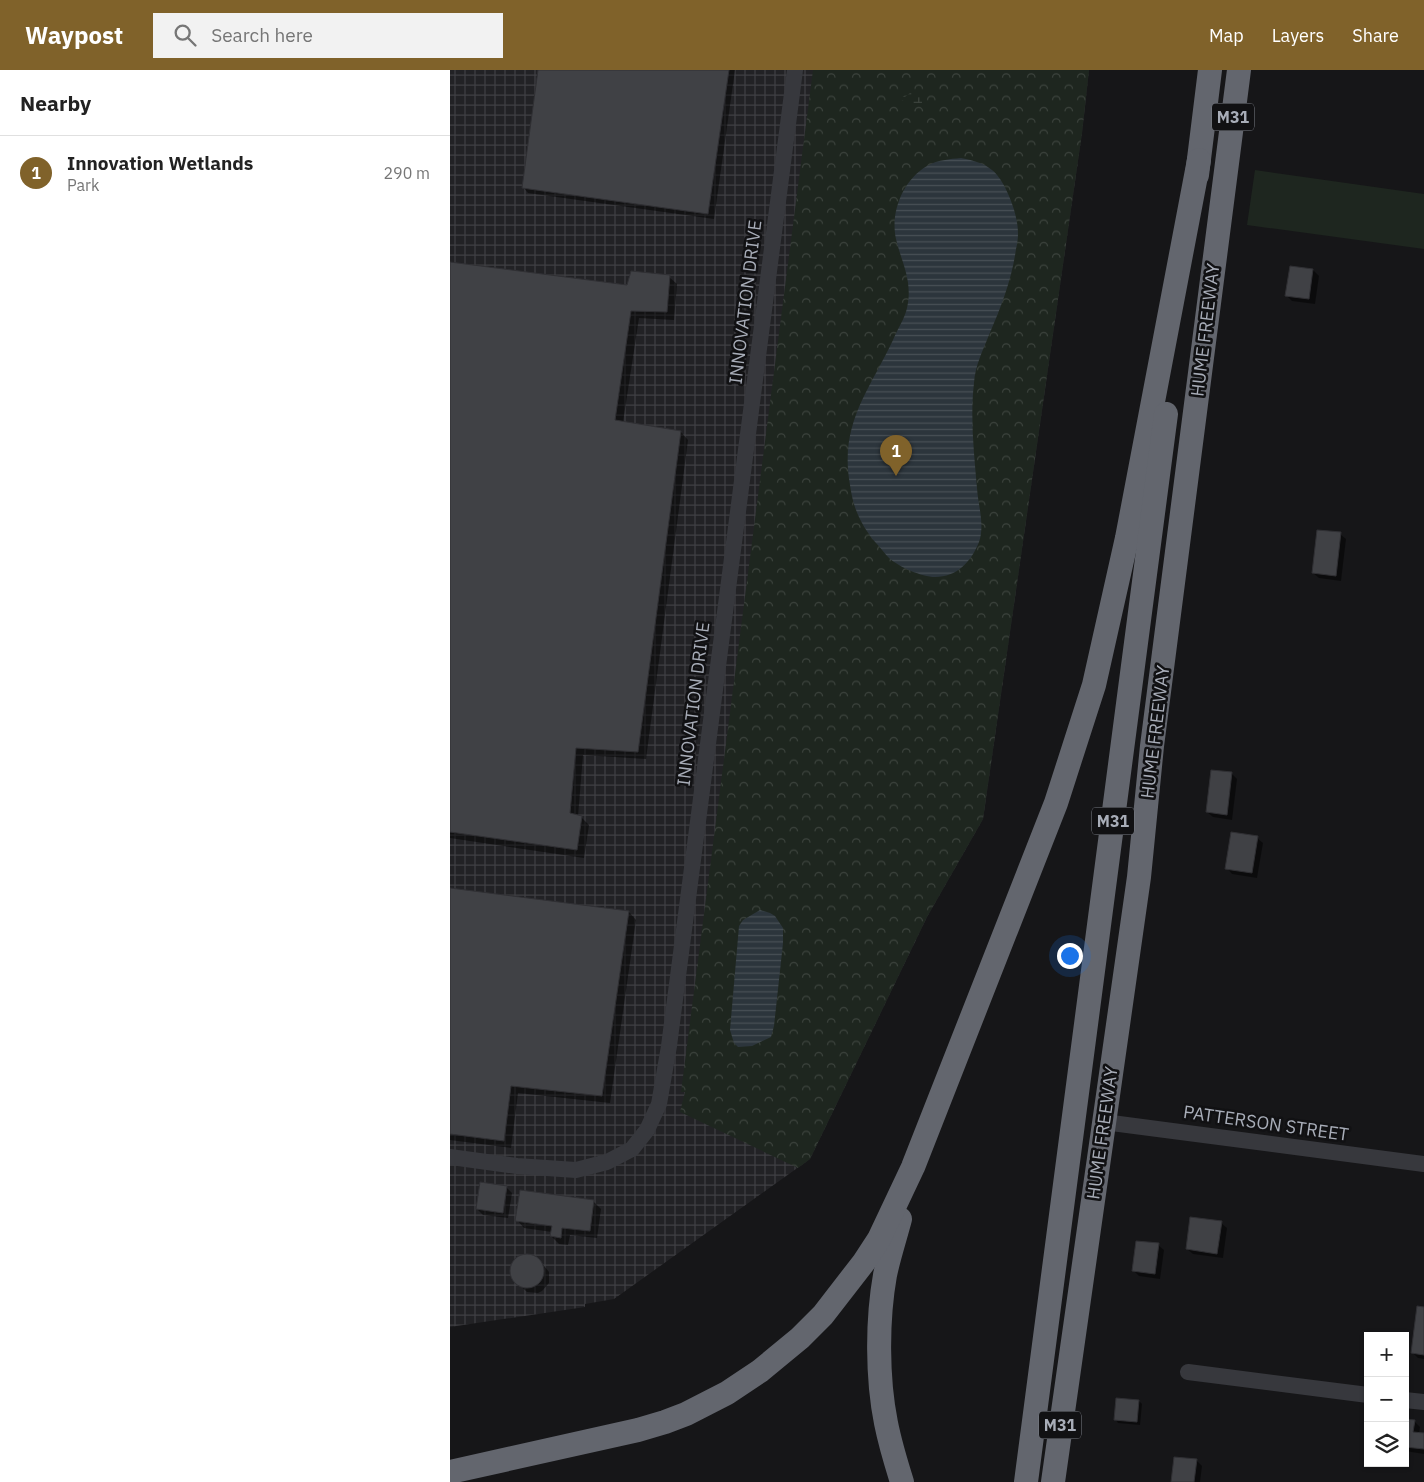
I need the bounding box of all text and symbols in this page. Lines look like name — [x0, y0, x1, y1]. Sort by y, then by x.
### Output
search box — [153, 13, 503, 58]
text: Waypost — [25, 19, 123, 51]
icon: search — [171, 21, 199, 49]
text: Search here — [211, 23, 313, 47]
text: Map — [1209, 24, 1244, 47]
text: Layers — [1272, 24, 1324, 47]
text: Share — [1352, 24, 1399, 47]
text: Nearby — [20, 89, 91, 117]
road number: M31 — [1212, 104, 1254, 131]
text: Innovation Wetlands — [67, 151, 253, 175]
text: 1 — [31, 163, 41, 183]
text: 290 m — [383, 163, 430, 183]
text: Park — [67, 175, 99, 195]
street label: INNOVATION DRIVE — [724, 219, 766, 385]
street label: HUME FREEWAY — [1185, 262, 1225, 398]
pin: 1 — [880, 435, 912, 476]
street label: INNOVATION DRIVE — [672, 621, 714, 787]
street label: HUME FREEWAY — [1135, 664, 1175, 800]
road number: M31 — [1092, 808, 1134, 834]
your location — [1057, 943, 1083, 969]
street label: HUME FREEWAY — [1081, 1065, 1123, 1201]
street label: PATTERSON STREET — [1182, 1100, 1350, 1146]
map controls — [1364, 1332, 1409, 1467]
button: + — [1364, 1332, 1409, 1377]
button: − — [1364, 1377, 1409, 1422]
road number: M31 — [1039, 1412, 1081, 1438]
button: layers — [1364, 1422, 1409, 1467]

